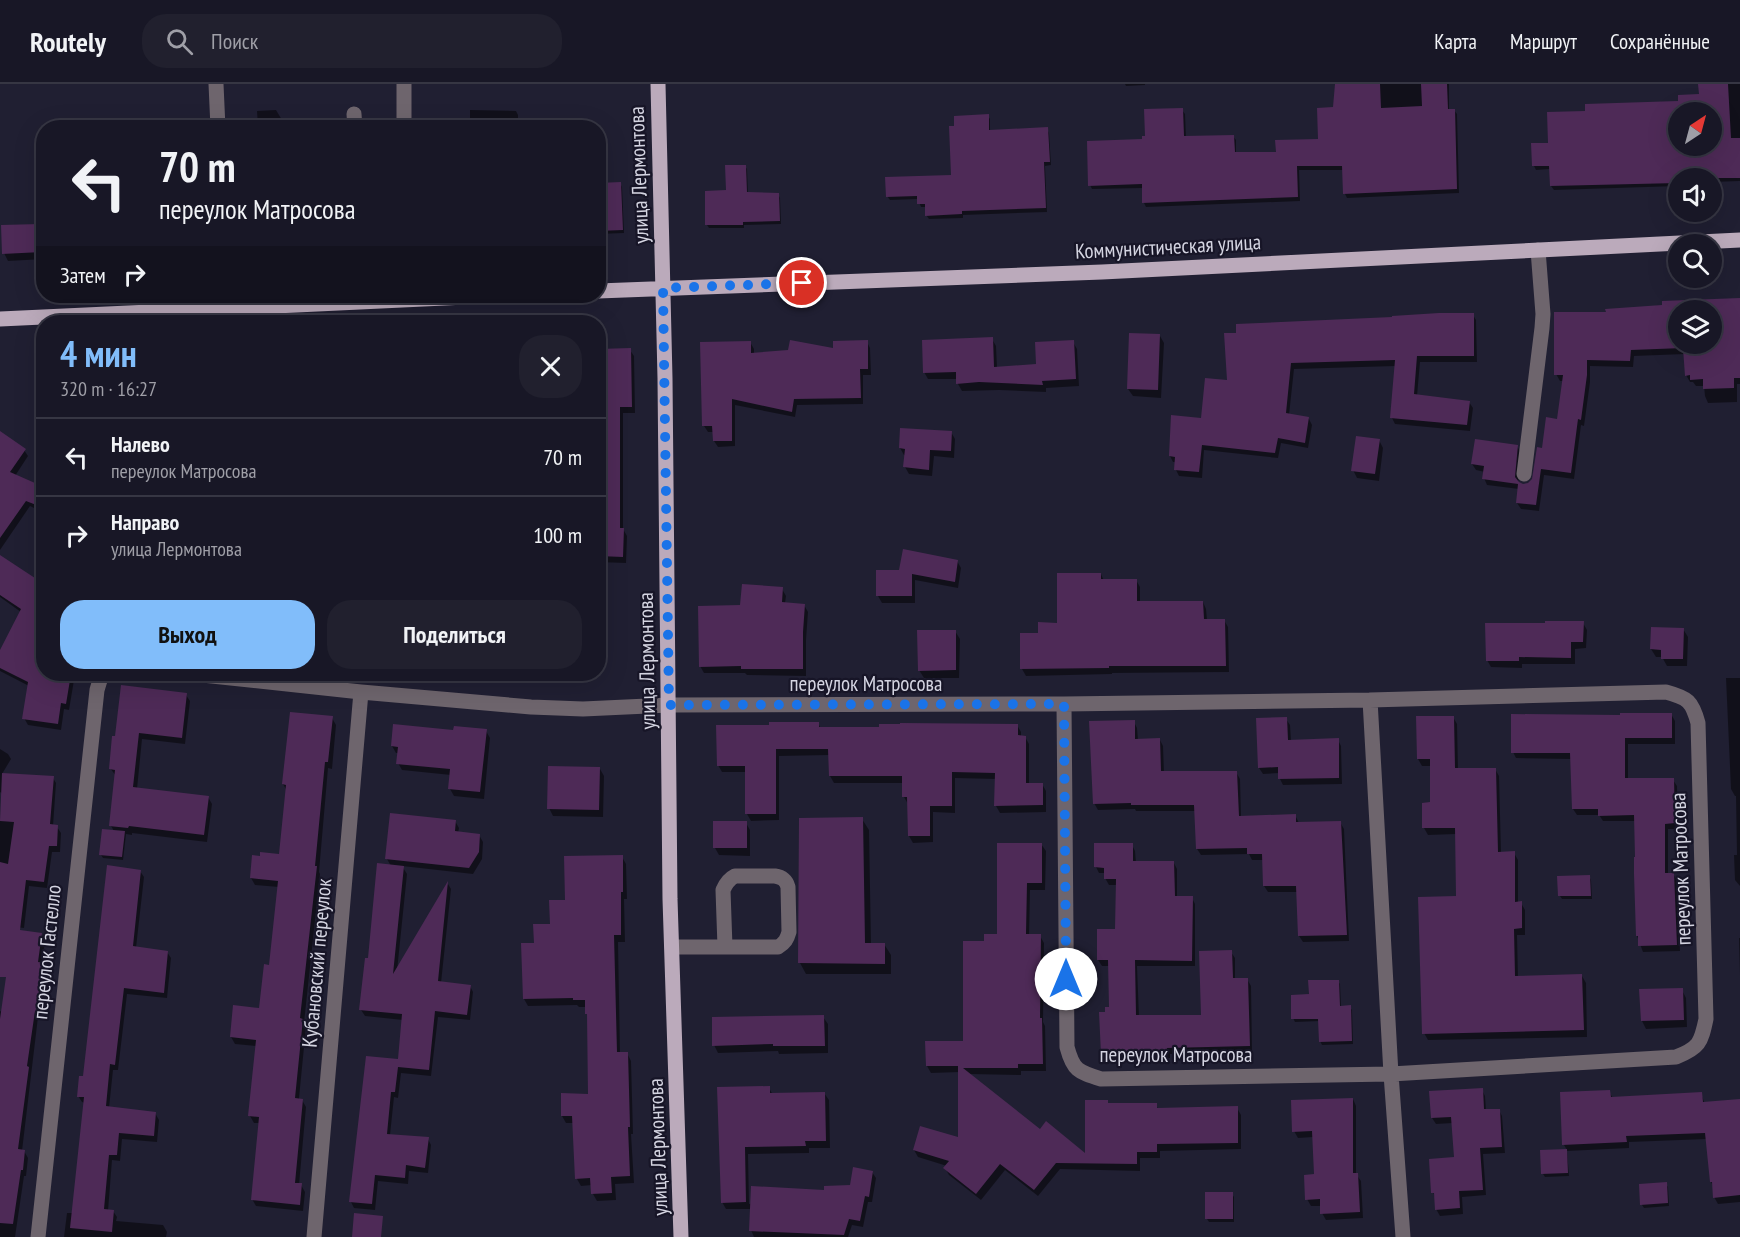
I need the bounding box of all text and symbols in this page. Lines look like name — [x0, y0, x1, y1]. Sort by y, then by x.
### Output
search box — [142, 14, 562, 68]
text: Routely — [30, 23, 106, 60]
icon: search — [163, 25, 196, 58]
text: Поиск — [211, 27, 258, 55]
text: Карта — [1434, 28, 1477, 55]
text: Маршрут — [1510, 28, 1577, 55]
text: Сохранённые — [1610, 28, 1710, 55]
north arrow — [1668, 102, 1722, 156]
map controls — [1668, 102, 1722, 354]
street label: улица Лермонтова — [623, 106, 654, 244]
text: 70 m — [159, 139, 236, 194]
icon: left — [60, 144, 138, 222]
button: sound — [1668, 168, 1722, 222]
text: переулок Матросова — [159, 192, 355, 226]
street label: Коммунистическая улица — [1074, 228, 1262, 265]
button: search — [1668, 234, 1722, 288]
pin — [776, 257, 827, 308]
icon: right — [118, 258, 151, 291]
text: Затем — [60, 261, 106, 289]
icon: arrive — [785, 266, 818, 299]
button: layers — [1668, 300, 1722, 354]
text: 4 мин — [60, 330, 137, 377]
button: close — [519, 335, 582, 398]
text: 320 m · 16:27 — [60, 376, 157, 402]
text: Налево — [111, 430, 170, 458]
icon: left — [60, 441, 93, 474]
text: 70 m — [543, 443, 582, 471]
text: переулок Матросова — [111, 458, 257, 484]
text: Направо — [111, 508, 179, 536]
icon: right — [60, 519, 93, 552]
text: 100 m — [533, 521, 582, 549]
text: улица Лермонтова — [111, 536, 242, 562]
street label: улица Лермонтова — [632, 592, 661, 730]
button: Выход — [60, 600, 315, 669]
button: Поделиться — [327, 600, 582, 669]
street label: переулок Матросова — [790, 670, 942, 697]
street label: переулок Матросова — [1664, 792, 1697, 946]
street label: Кубановский переулок — [296, 877, 337, 1048]
street label: переулок Гастелло — [26, 883, 67, 1021]
position arrow — [1034, 947, 1098, 1011]
street label: переулок Матросова — [1100, 1041, 1252, 1068]
street label: улица Лермонтова — [642, 1078, 673, 1216]

